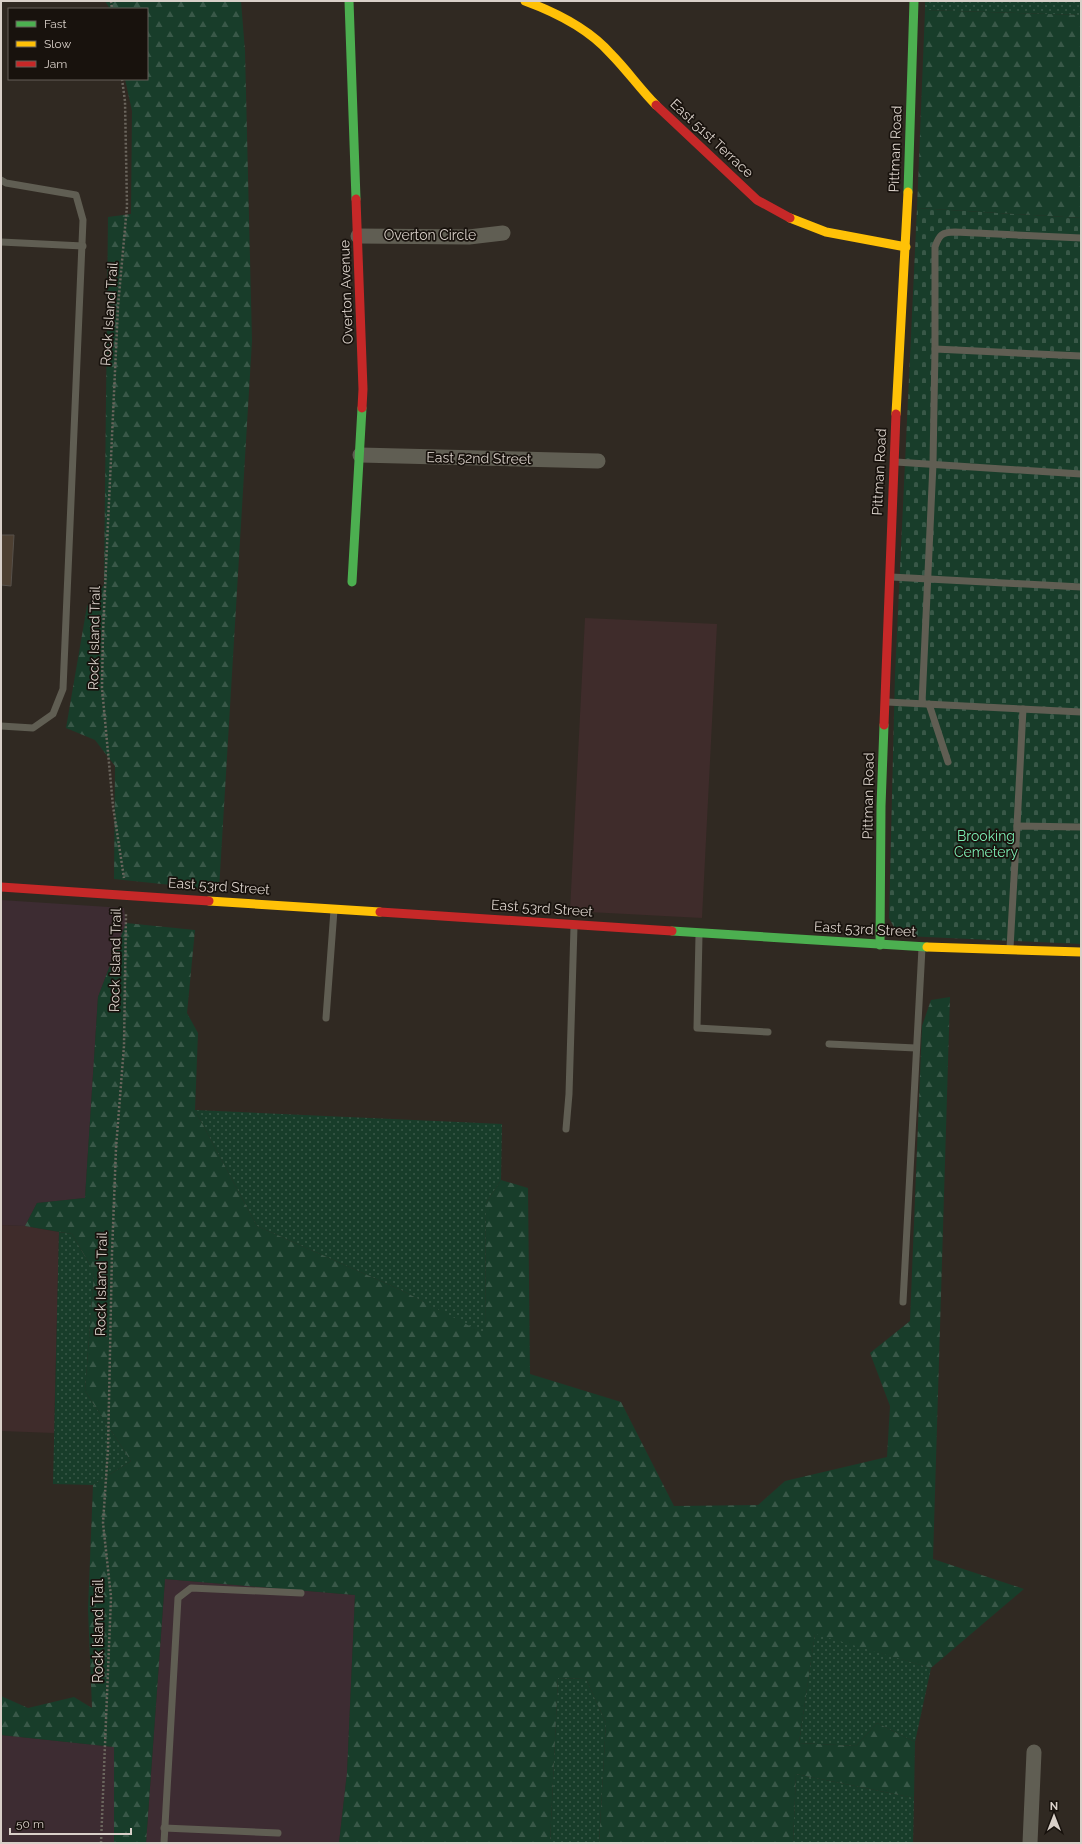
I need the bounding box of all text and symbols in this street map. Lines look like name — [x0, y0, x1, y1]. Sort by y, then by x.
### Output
legend — [8, 8, 148, 80]
text: Fast — [44, 17, 67, 31]
text: Slow — [44, 37, 71, 51]
text: Jam — [44, 57, 67, 71]
street label: East 51st Terrace — [667, 95, 757, 181]
street label: Pittman Road — [885, 105, 905, 193]
street label: Overton Circle — [384, 227, 476, 243]
street label: Overton Avenue — [336, 240, 356, 344]
street label: Rock Island Trail — [97, 261, 121, 367]
street label: Pittman Road — [869, 428, 889, 516]
street label: East 52nd Street — [426, 449, 532, 467]
street label: Rock Island Trail — [85, 586, 103, 690]
street label: Pittman Road — [859, 752, 877, 840]
park label: Brooking Cemetery — [954, 828, 1018, 860]
street label: East 53rd Street — [168, 874, 271, 898]
street label: East 53rd Street — [491, 896, 594, 920]
street label: Rock Island Trail — [106, 908, 124, 1012]
street label: East 53rd Street — [814, 918, 917, 940]
street label: Rock Island Trail — [92, 1232, 110, 1336]
street label: Rock Island Trail — [90, 1579, 106, 1683]
north arrow — [1034, 1796, 1074, 1836]
text: N — [1050, 1800, 1058, 1813]
scale bar — [10, 1810, 131, 1836]
text: 50 m — [16, 1817, 44, 1831]

